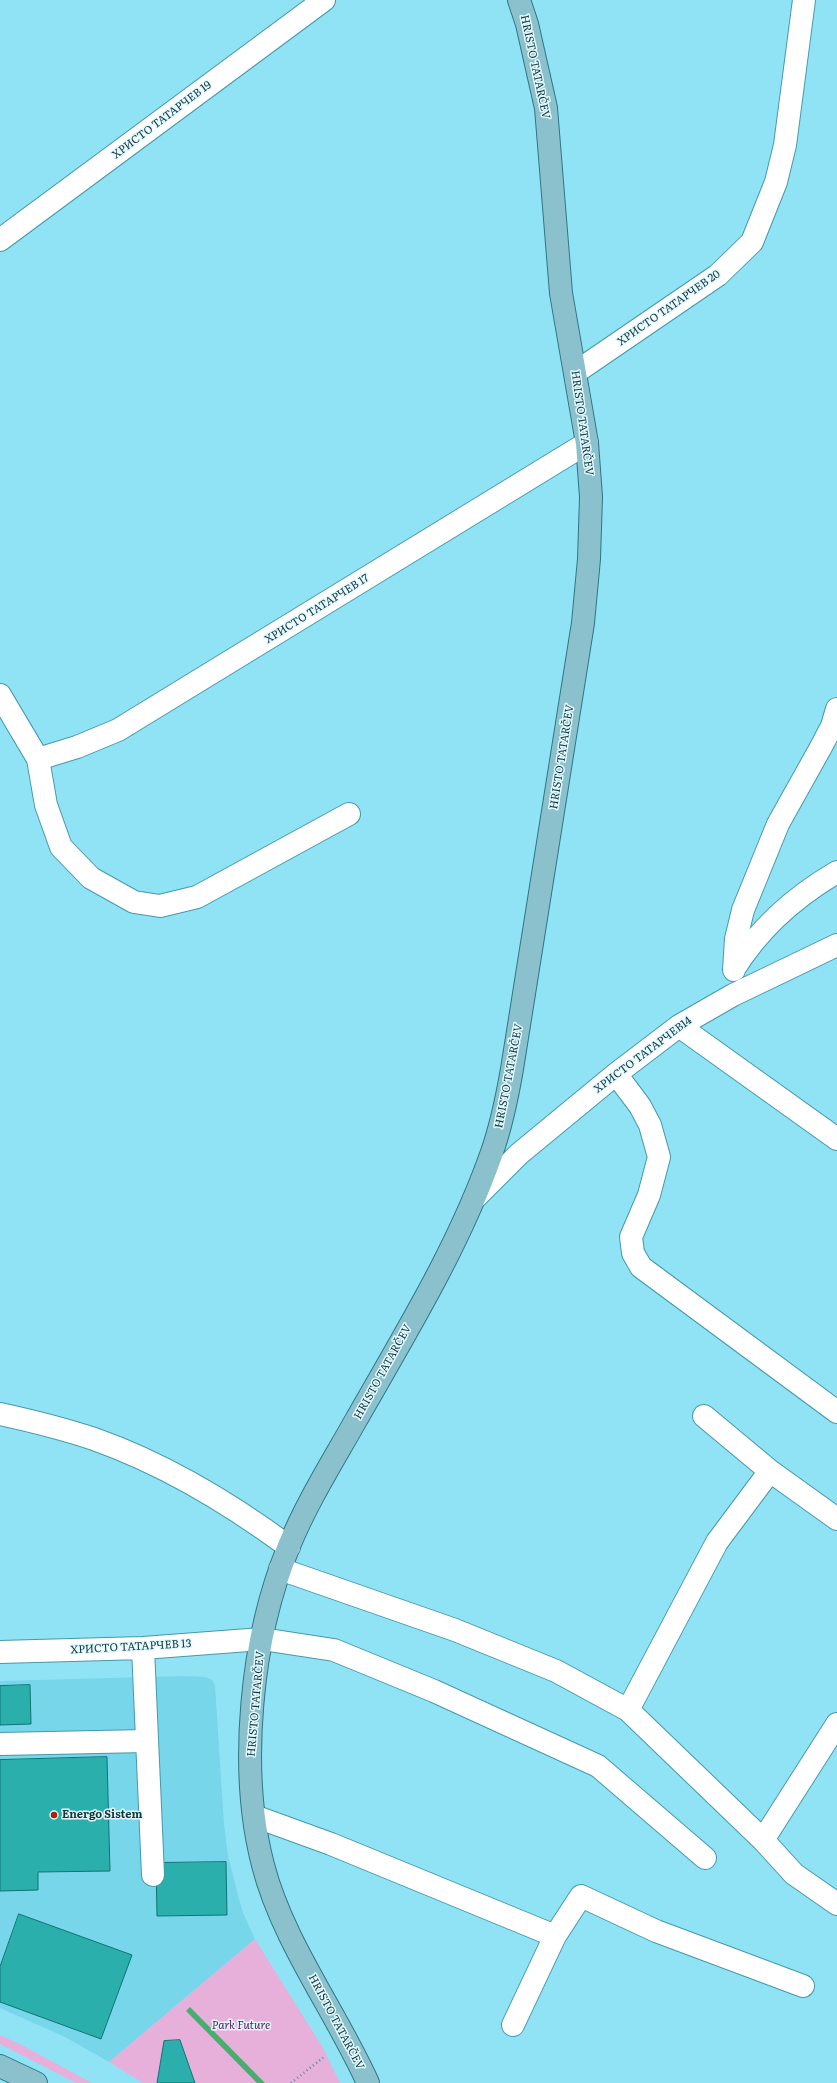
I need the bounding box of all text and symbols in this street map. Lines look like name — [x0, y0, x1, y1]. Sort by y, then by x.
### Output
street label: HRISTO TATARČEV — [518, 14, 552, 120]
street label: ХРИСТО ТАТАРЧЕВ 19 — [110, 78, 214, 162]
street label: ХРИСТО ТАТАРЧЕВ 20 — [615, 267, 723, 349]
street label: HRISTO TATARČEV — [568, 370, 596, 476]
street label: ХРИСТО ТАТАРЧЕВ 17 — [262, 572, 372, 646]
street label: HRISTO TATARČEV — [547, 704, 577, 810]
street label: ХРИСТО ТАТАРЧЕВ14 — [592, 1014, 694, 1096]
street label: HRISTO TATARČEV — [492, 1023, 526, 1129]
street label: HRISTO TATARČEV — [352, 1322, 414, 1422]
street label: ХРИСТО ТАТАРЧЕВ 13 — [70, 1637, 192, 1657]
street label: HRISTO TATARČEV — [245, 1651, 267, 1757]
place label: Energo Sistem — [62, 1808, 142, 1822]
marker: Energo Sistem — [49, 1810, 59, 1820]
street label: HRISTO TATARČEV — [305, 1972, 367, 2072]
park label: Park Future — [212, 2019, 270, 2033]

